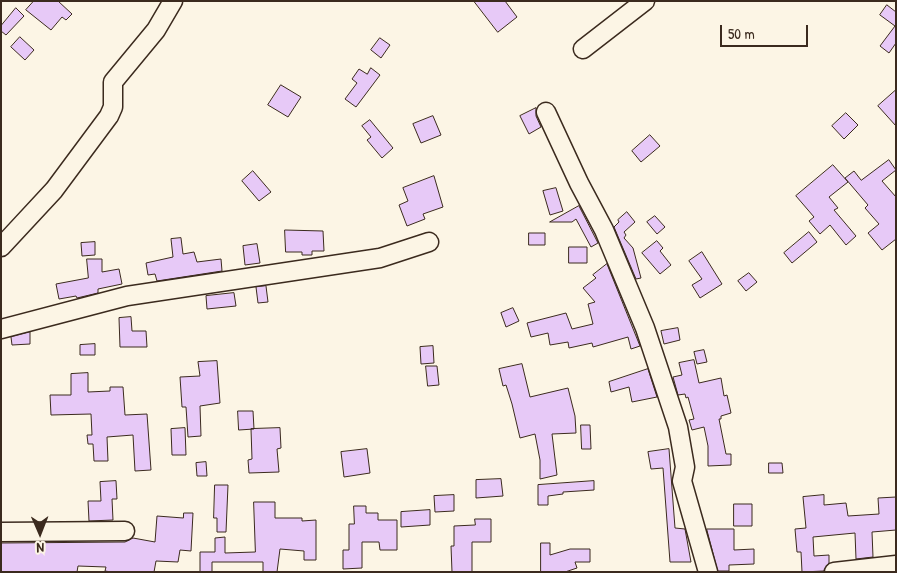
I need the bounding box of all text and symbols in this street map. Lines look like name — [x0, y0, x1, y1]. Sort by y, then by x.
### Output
scale bar — [722, 15, 810, 47]
text: 50 m — [728, 23, 755, 44]
north arrow — [15, 508, 65, 558]
text: N — [36, 539, 44, 558]

